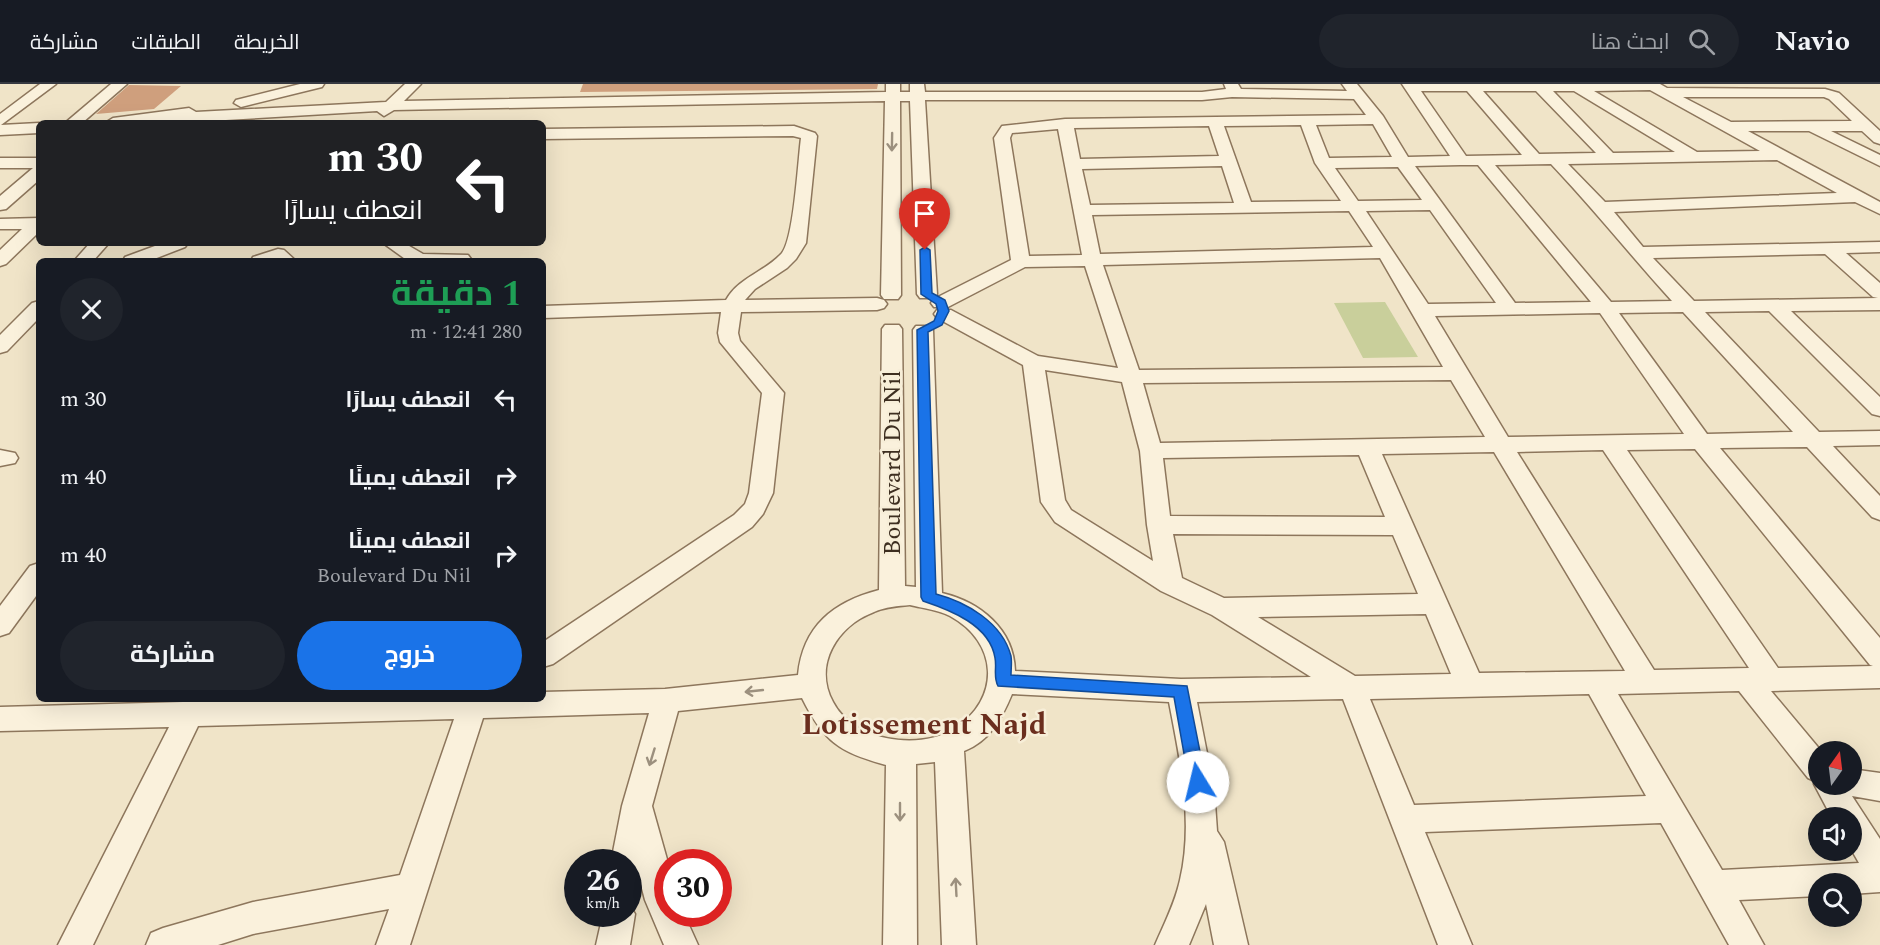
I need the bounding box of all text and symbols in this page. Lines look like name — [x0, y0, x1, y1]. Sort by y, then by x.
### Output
search box — [1319, 14, 1739, 68]
text: Navio — [1775, 20, 1850, 63]
icon: search — [1685, 25, 1718, 58]
text: ابحث هنا — [1591, 26, 1670, 59]
text: مشاركة — [30, 27, 99, 59]
text: الطبقات — [132, 27, 201, 59]
text: الخريطة — [234, 27, 300, 59]
text: 30 m — [328, 127, 423, 190]
one-way arrow — [886, 132, 898, 152]
icon: left — [444, 144, 522, 222]
pin — [899, 188, 950, 250]
text: انعطف يسارًا — [283, 190, 423, 232]
icon: arrive — [908, 197, 941, 230]
text: 1 دقيقة — [391, 267, 522, 322]
button: close — [60, 278, 123, 341]
text: 280 m · 12:41 — [410, 317, 522, 347]
street label: Boulevard Du Nil — [875, 370, 911, 556]
text: 30 m — [60, 383, 106, 416]
icon: left — [489, 383, 522, 416]
text: انعطف يسارًا — [346, 384, 471, 417]
text: 40 m — [60, 461, 106, 494]
icon: right — [489, 461, 522, 494]
text: انعطف يمينًا — [348, 462, 471, 495]
text: انعطف يمينًا — [348, 525, 471, 558]
text: 40 m — [60, 539, 106, 572]
icon: right — [489, 539, 522, 572]
text: Boulevard Du Nil — [317, 561, 471, 591]
button: مشاركة — [60, 621, 285, 690]
button: خروج — [297, 621, 522, 690]
one-way arrow — [744, 686, 764, 697]
district label: Lotissement Najd — [802, 702, 1046, 748]
north arrow — [1808, 741, 1862, 795]
map controls — [1808, 741, 1862, 927]
one-way arrow — [646, 747, 657, 766]
position arrow — [1166, 750, 1230, 814]
one-way arrow — [895, 802, 906, 822]
button: sound — [1808, 807, 1862, 861]
speed limit sign: 30 — [654, 849, 732, 927]
text: 26 — [586, 858, 620, 904]
button: search — [1808, 873, 1862, 927]
one-way arrow — [951, 877, 962, 897]
text: km/h — [586, 892, 620, 915]

